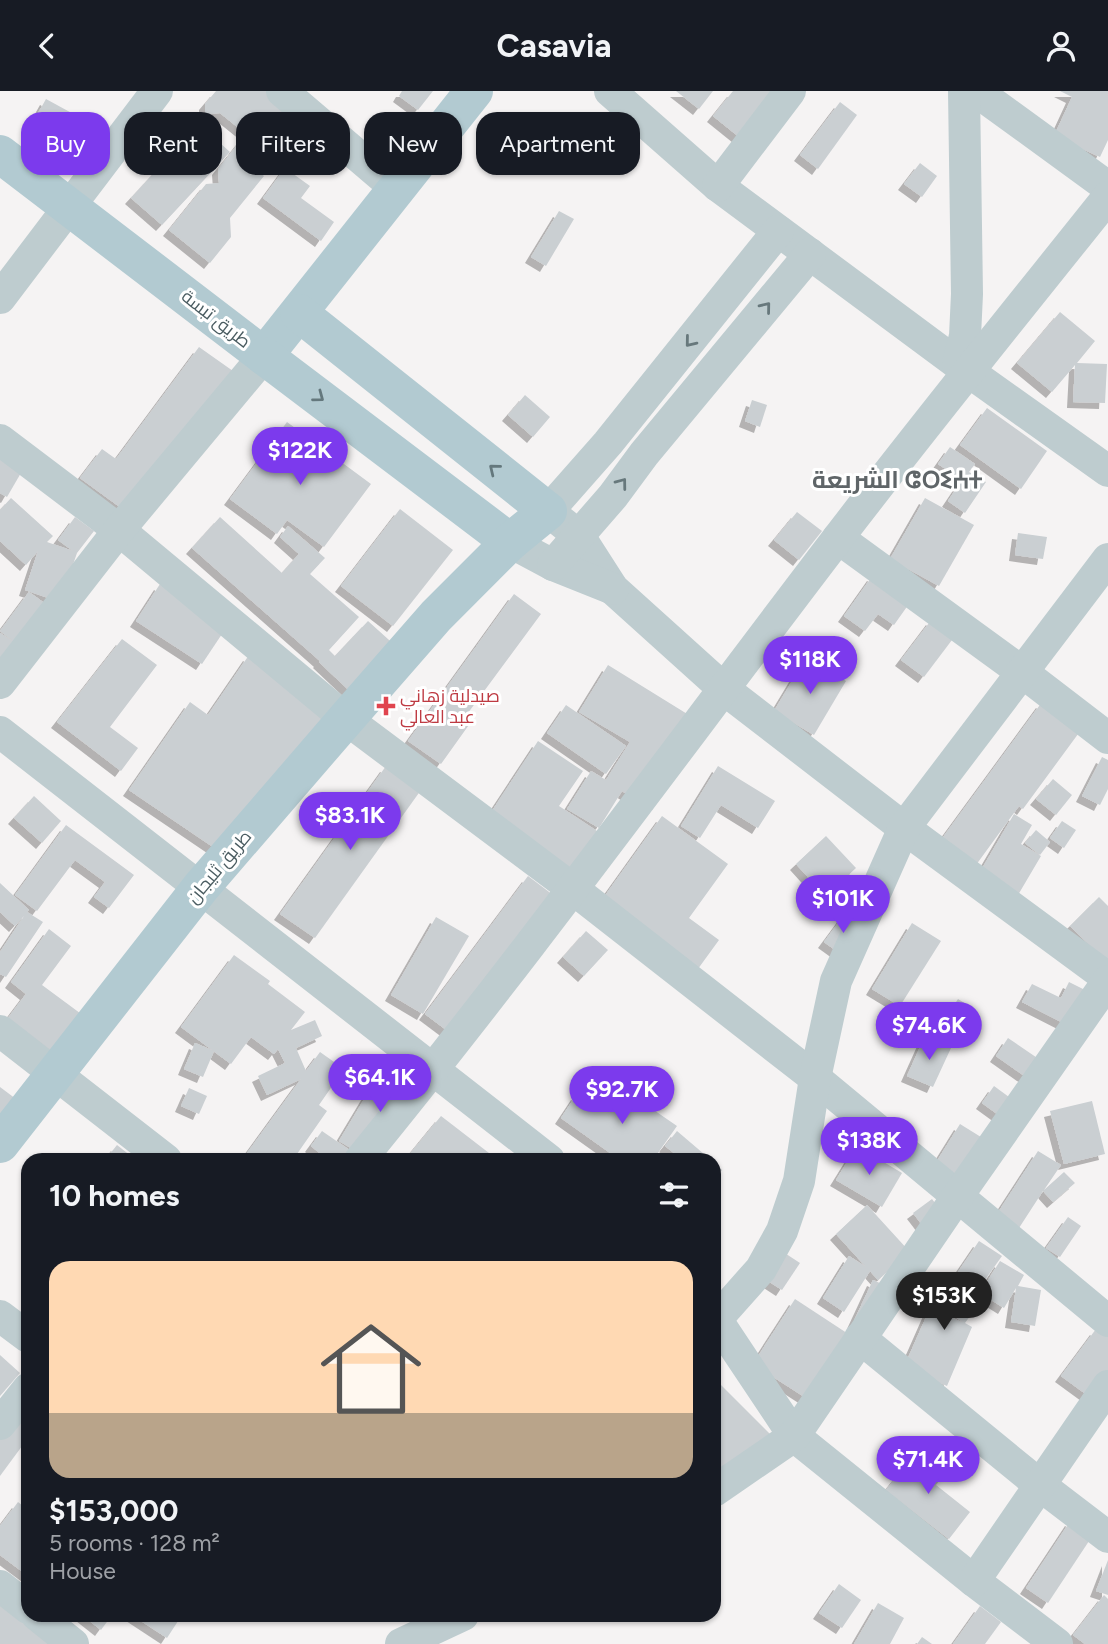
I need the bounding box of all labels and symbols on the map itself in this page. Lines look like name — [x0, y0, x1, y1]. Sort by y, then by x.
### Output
street label: طريق تبسة — [176, 285, 255, 354]
one-way arrow — [758, 302, 770, 315]
one-way arrow — [685, 334, 698, 346]
one-way arrow — [311, 388, 323, 401]
pin: $122K — [251, 427, 349, 487]
one-way arrow — [490, 464, 502, 477]
district label: الشريعة ⵛⵔⵉⵄⵜ — [812, 465, 983, 494]
one-way arrow — [614, 478, 627, 491]
pin: $118K — [761, 637, 859, 696]
place label: صيدلية زهاني عبد العالي — [400, 685, 500, 731]
marker: صيدلية زهاني عبد العالي — [378, 698, 394, 714]
pin: $83.1K — [293, 793, 407, 852]
street label: طريق ثليجان — [182, 826, 257, 909]
pin: $101K — [794, 875, 892, 935]
pin: $74.6K — [872, 1003, 986, 1062]
pin: $64.1K — [323, 1055, 437, 1114]
pin: $92.7K — [565, 1067, 679, 1126]
pin: $138K — [820, 1117, 918, 1177]
pin: $153K — [895, 1273, 993, 1332]
pin: $71.4K — [871, 1437, 985, 1496]

